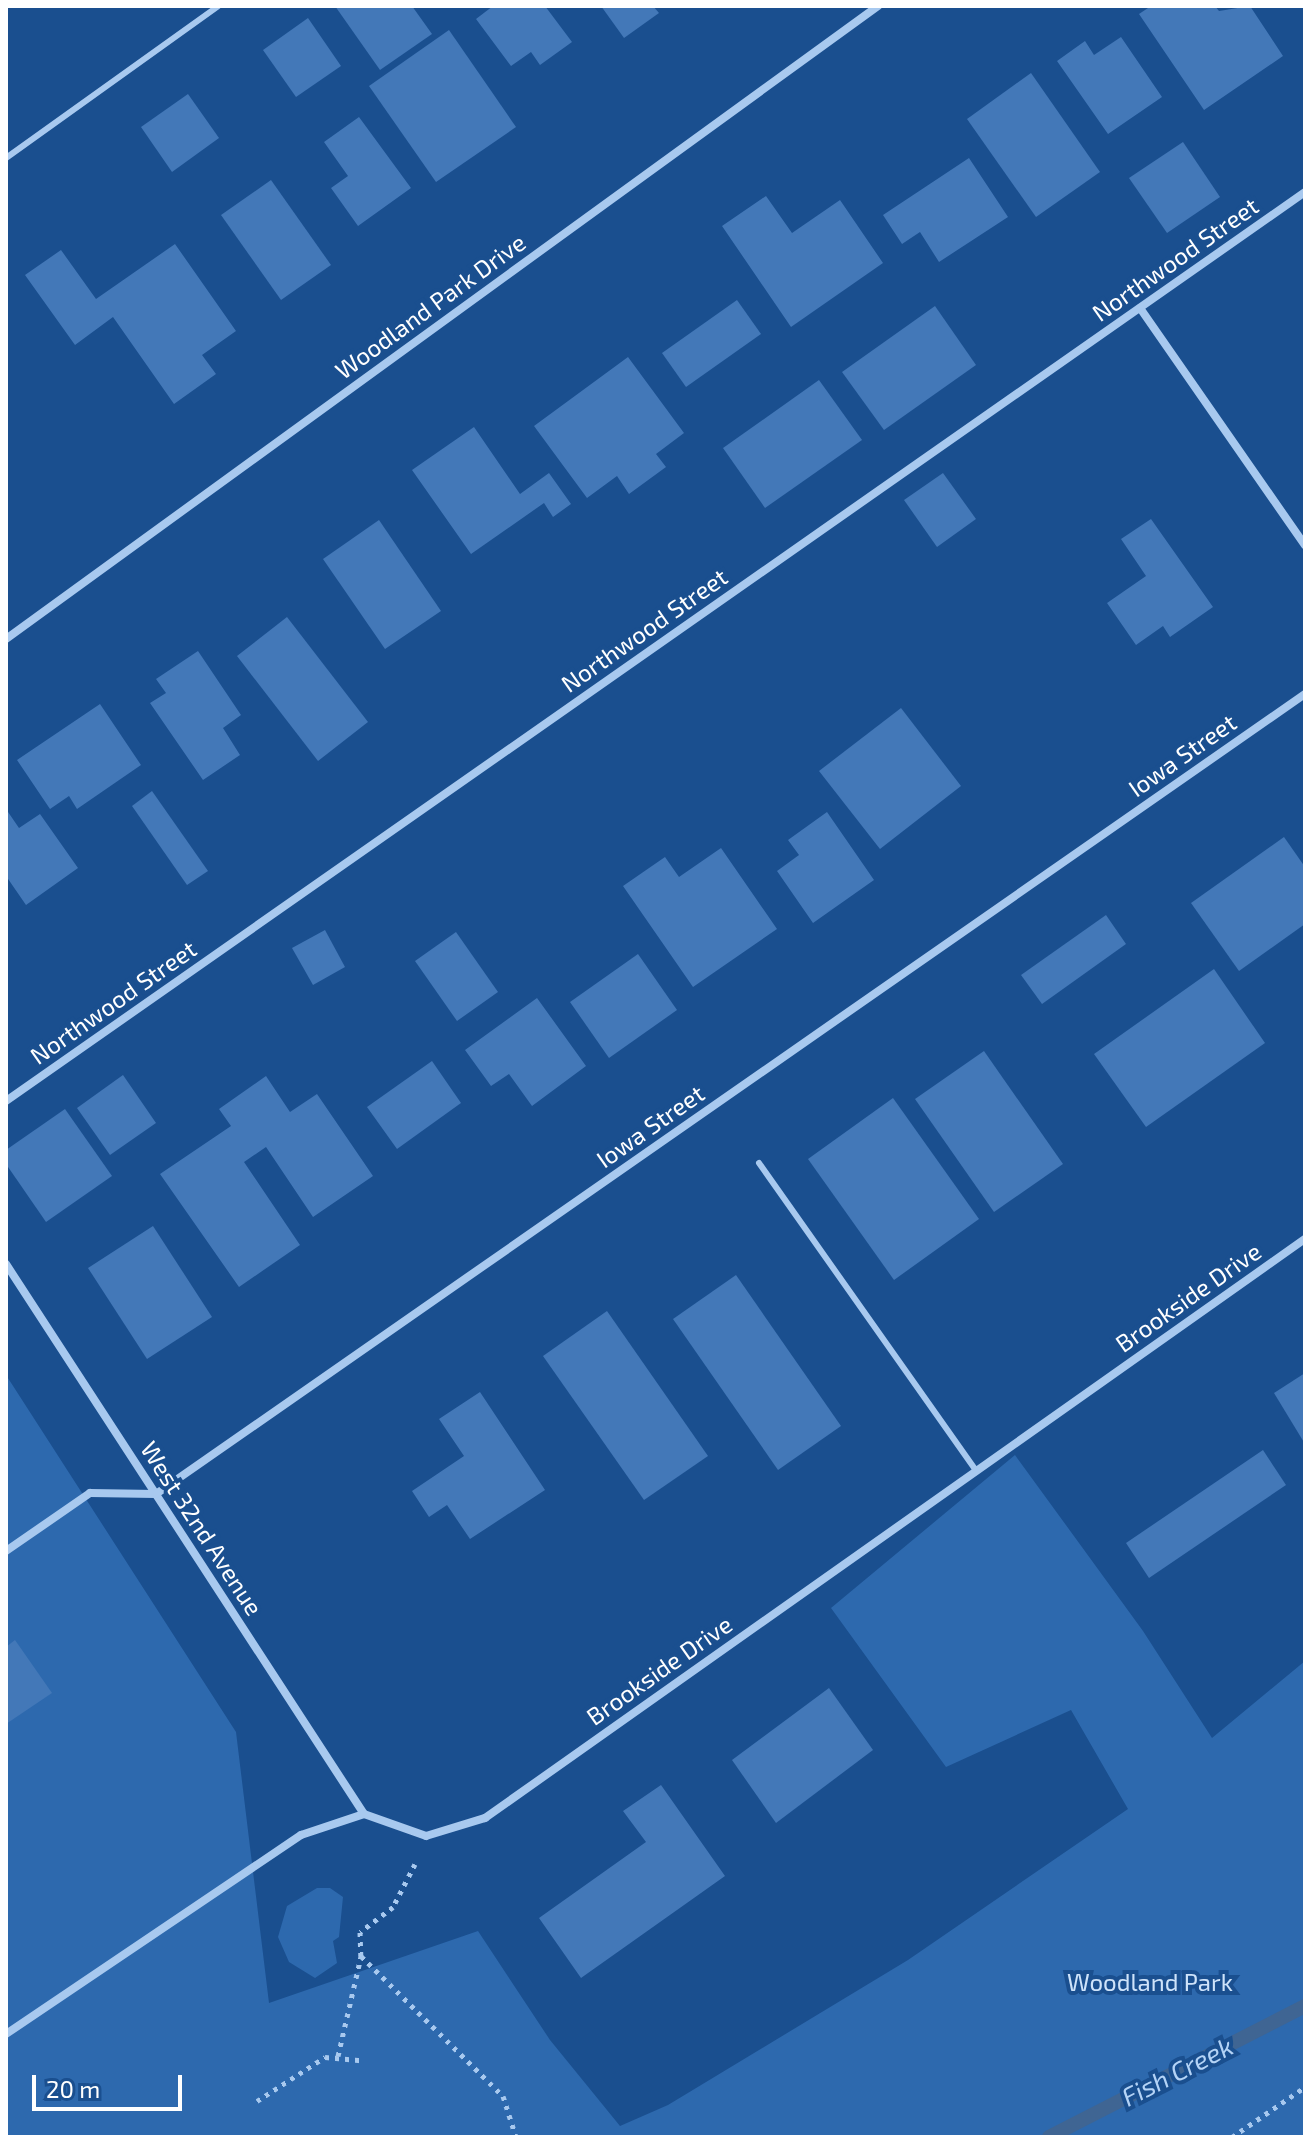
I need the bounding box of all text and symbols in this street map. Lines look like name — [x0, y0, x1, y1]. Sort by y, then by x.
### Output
street label: Northwood Street — [1086, 191, 1264, 327]
street label: Woodland Park Drive — [329, 227, 531, 385]
street label: Northwood Street — [555, 562, 733, 698]
street label: Iowa Street — [1123, 707, 1241, 803]
street label: Northwood Street — [24, 934, 202, 1070]
street label: Iowa Street — [591, 1078, 709, 1174]
street label: Brookside Drive — [1110, 1236, 1266, 1358]
street label: West 32nd Avenue — [135, 1435, 269, 1621]
street label: Brookside Drive — [581, 1609, 737, 1731]
park label: Woodland Park — [1067, 1968, 1233, 1996]
water label: Fish Creek — [1116, 2030, 1238, 2112]
scale bar — [36, 2059, 186, 2109]
text: 20 m — [46, 2074, 100, 2103]

